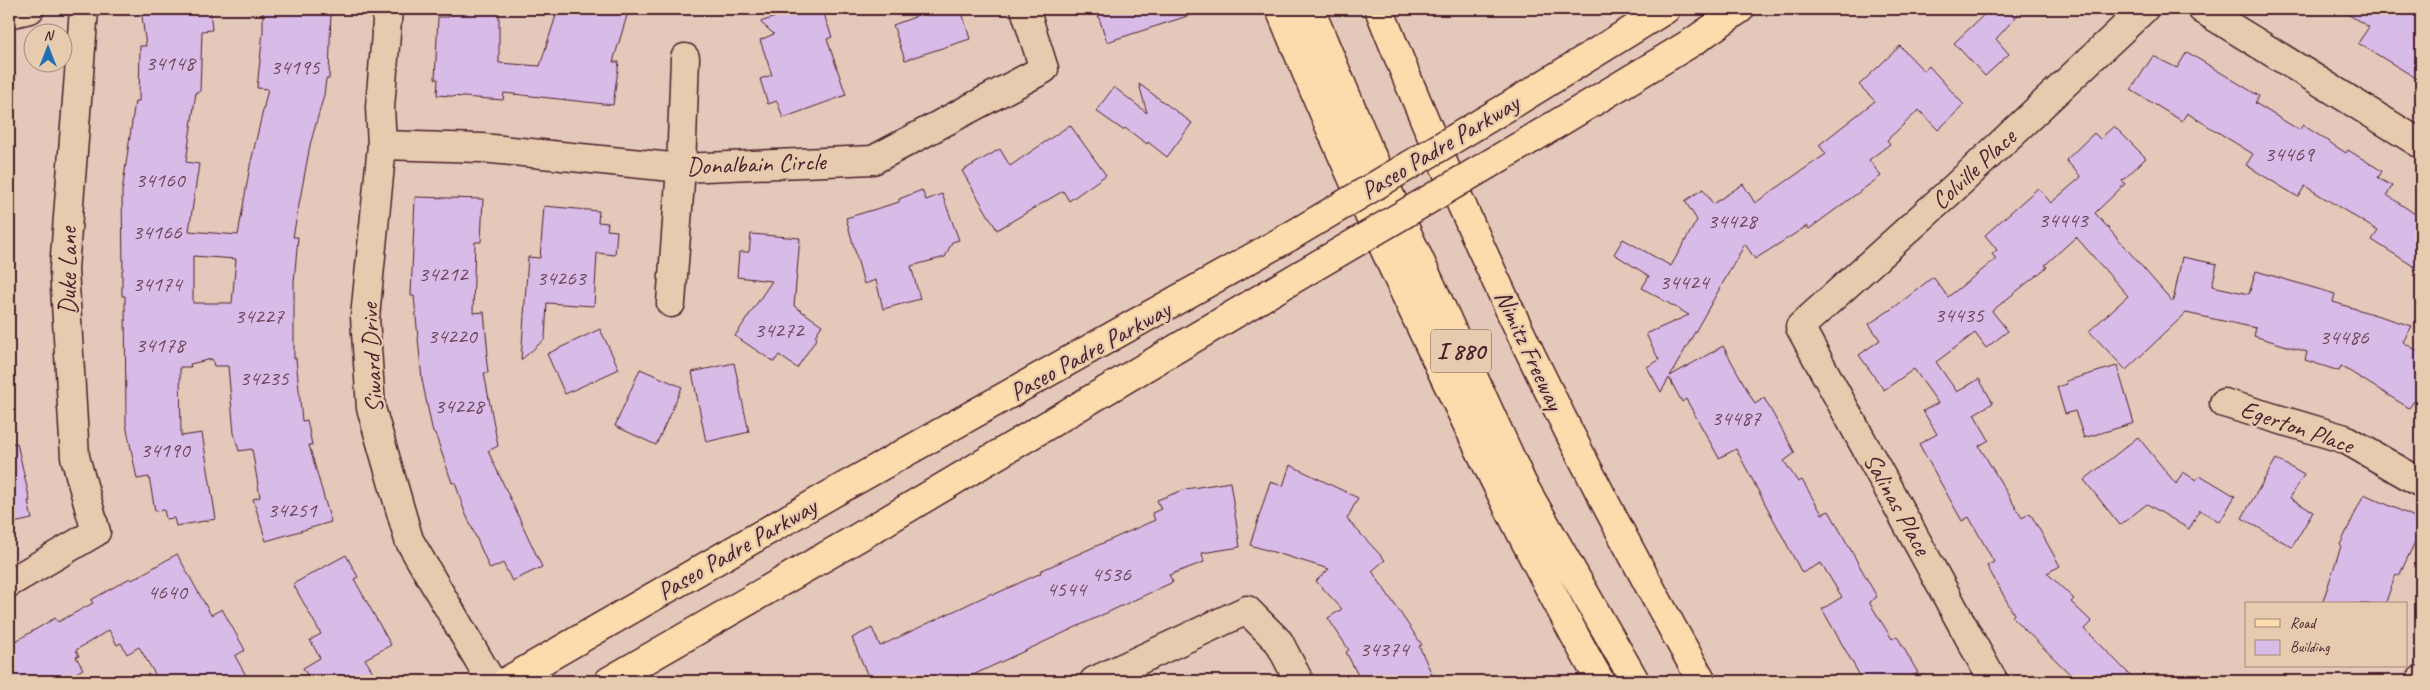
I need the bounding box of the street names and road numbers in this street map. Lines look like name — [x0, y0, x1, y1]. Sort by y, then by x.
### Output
street label: Paseo Padre Parkway — [1355, 86, 1527, 207]
street label: Colville Place — [1925, 120, 2024, 217]
street label: Donalbain Circle — [686, 146, 828, 182]
street label: Duke Lane — [52, 225, 84, 315]
street label: Nimitz Freeway — [1487, 285, 1572, 417]
street label: Paseo Padre Parkway — [1004, 292, 1178, 408]
street label: Siward Drive — [353, 300, 391, 414]
road number: I 880 — [1431, 330, 1491, 372]
street label: Egerton Place — [2236, 393, 2359, 462]
street label: Salinas Place — [1856, 447, 1939, 562]
street label: Paseo Padre Parkway — [652, 489, 825, 608]

